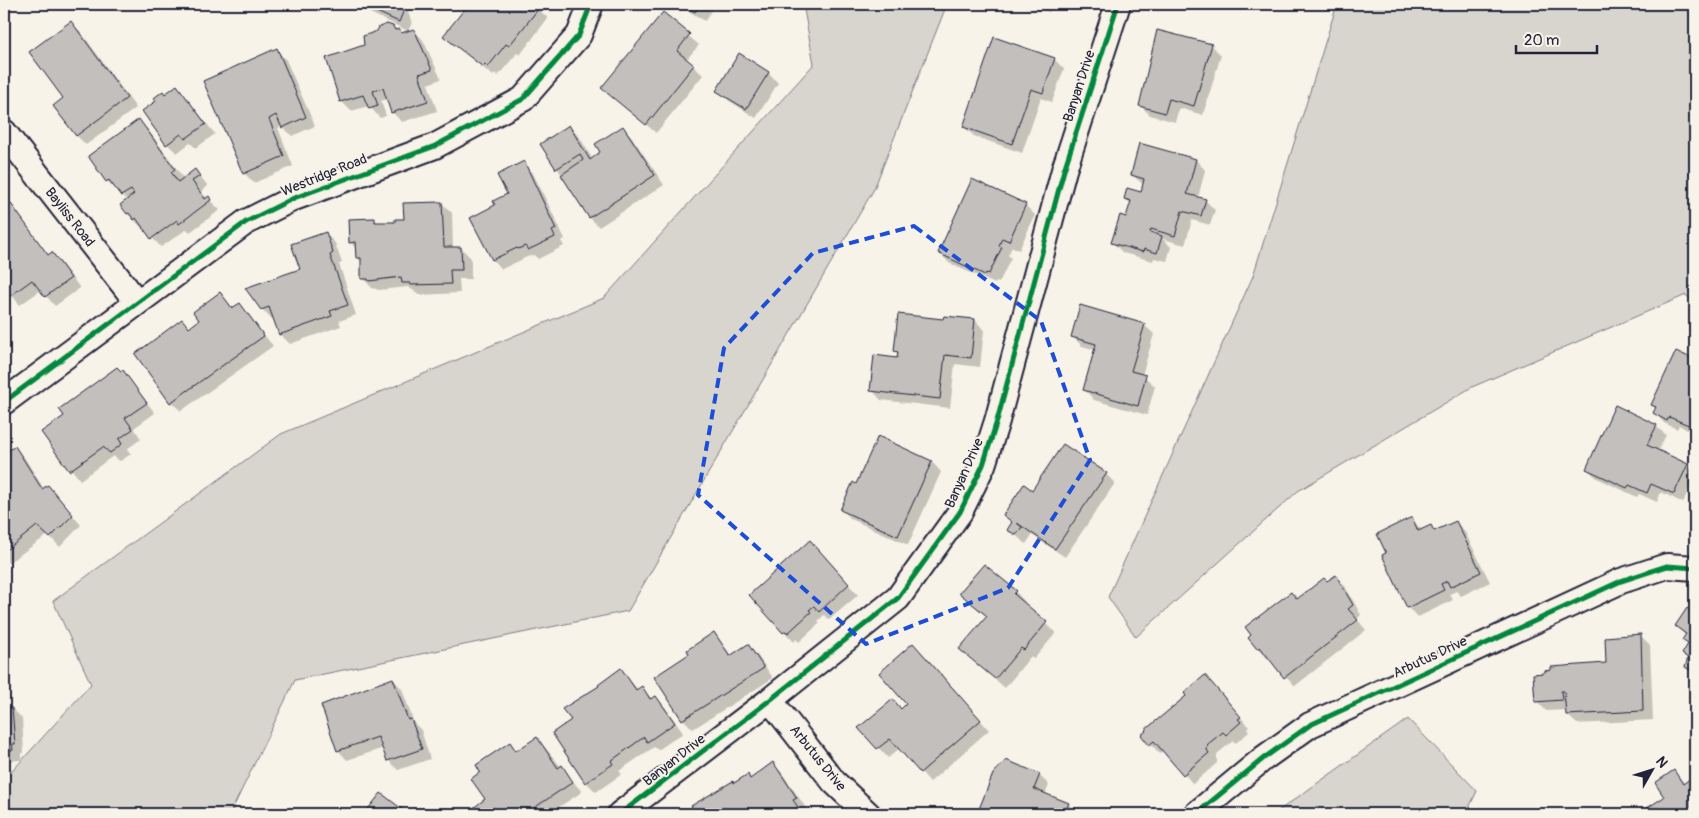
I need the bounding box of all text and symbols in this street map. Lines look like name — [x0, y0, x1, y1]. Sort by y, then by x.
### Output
scale bar — [1516, 22, 1598, 54]
text: 20 m — [1524, 31, 1559, 50]
street label: Banyan Drive — [1059, 48, 1099, 124]
street label: Westridge Road — [279, 150, 369, 200]
street label: Bayliss Road — [42, 184, 99, 250]
street label: Banyan Drive — [941, 435, 987, 511]
street label: Arbutus Drive — [1390, 632, 1470, 682]
street label: Arbutus Drive — [786, 722, 850, 794]
street label: Banyan Drive — [639, 730, 709, 790]
north arrow — [1626, 746, 1676, 796]
text: N — [1652, 753, 1671, 771]

